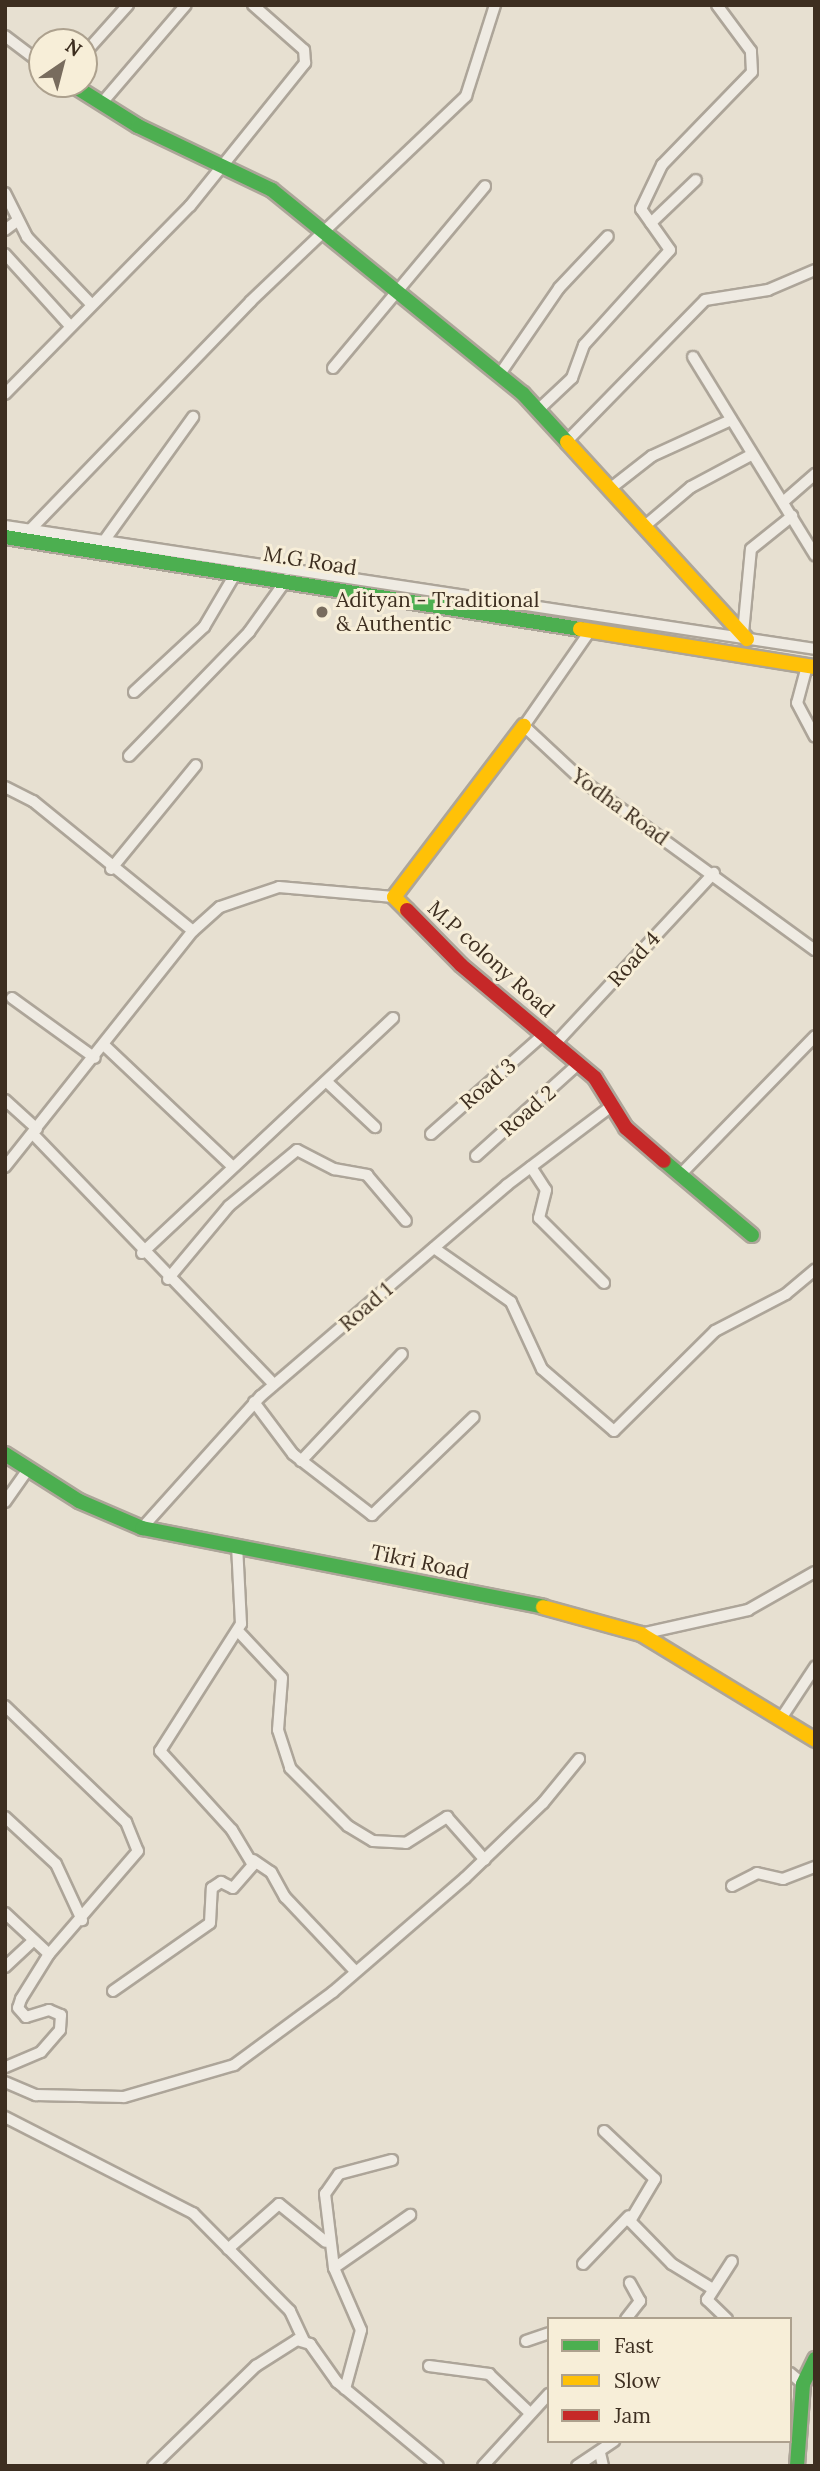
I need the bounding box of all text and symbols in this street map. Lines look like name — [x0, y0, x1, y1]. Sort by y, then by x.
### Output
north arrow — [28, 28, 98, 98]
text: N — [61, 33, 87, 61]
street label: M.G Road — [262, 541, 358, 581]
place label: Adityan - Traditional & Authentic — [336, 587, 539, 637]
marker: Adityan - Traditional & Authentic — [314, 604, 330, 620]
street label: Yodha Road — [566, 763, 674, 851]
street label: M.P colony Road — [422, 895, 560, 1023]
street label: Road 4 — [603, 926, 665, 992]
street label: Road 3 — [455, 1053, 521, 1115]
street label: Road 2 — [495, 1080, 561, 1142]
street label: Road 1 — [334, 1277, 398, 1337]
street label: Tikri Road — [369, 1539, 471, 1585]
legend — [547, 2317, 792, 2443]
text: Fast — [614, 2332, 653, 2359]
text: Slow — [614, 2367, 661, 2394]
text: Jam — [614, 2402, 651, 2429]

